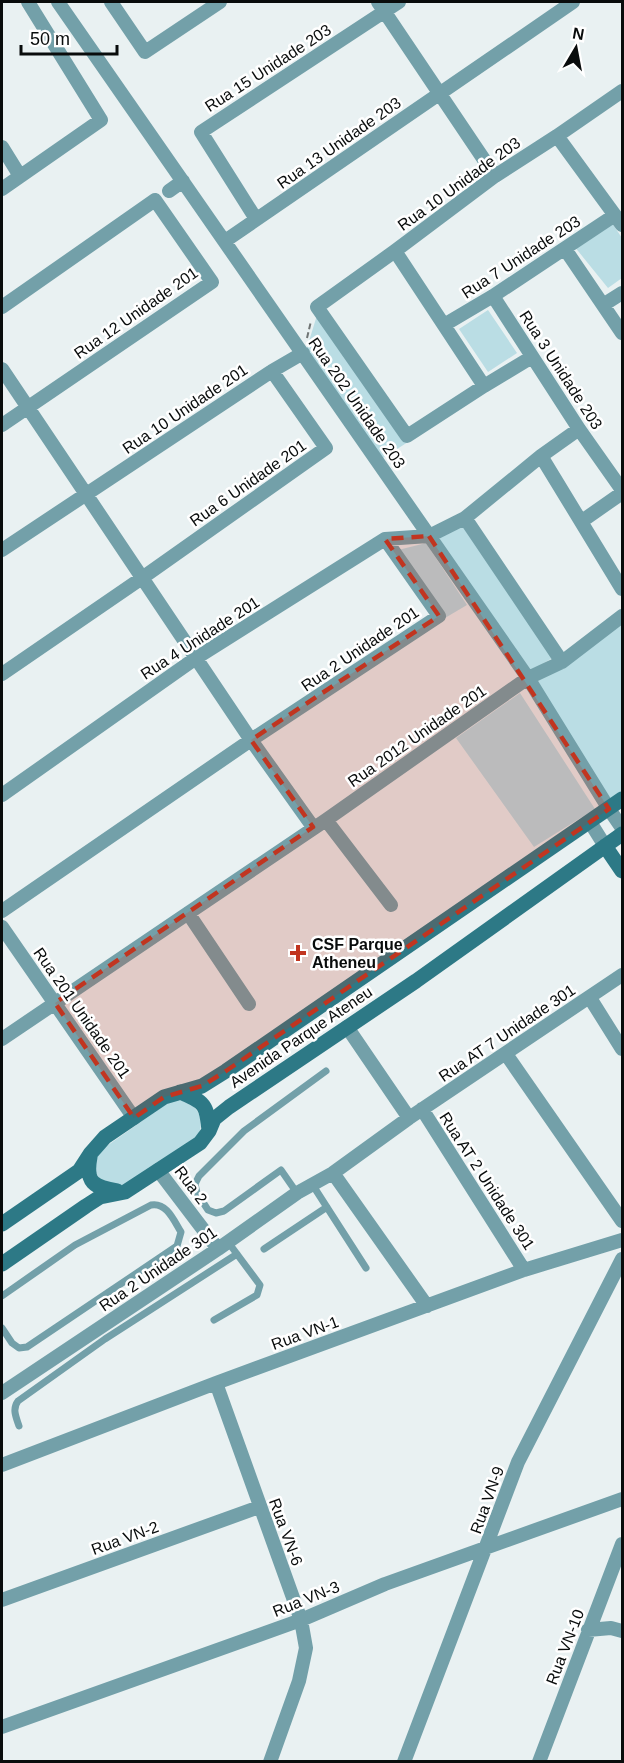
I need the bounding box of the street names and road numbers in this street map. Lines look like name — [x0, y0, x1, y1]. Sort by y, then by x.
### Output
street label: Rua 15 Unidade 203 — [202, 21, 334, 115]
street label: Rua 13 Unidade 203 — [274, 94, 404, 192]
street label: Rua 10 Unidade 203 — [395, 134, 523, 234]
street label: Rua 7 Unidade 203 — [459, 212, 584, 302]
street label: Rua 12 Unidade 201 — [71, 264, 201, 362]
street label: Rua 3 Unidade 203 — [516, 308, 606, 433]
street label: Rua 202 Unidade 203 — [305, 334, 409, 472]
street label: Rua 10 Unidade 201 — [119, 361, 251, 457]
street label: Rua 6 Unidade 201 — [187, 436, 309, 530]
street label: Rua 4 Unidade 201 — [138, 593, 263, 683]
street label: Rua 2 Unidade 201 — [298, 603, 422, 695]
street label: Rua 2012 Unidade 201 — [345, 682, 489, 790]
street label: Rua 201 Unidade 201 — [30, 944, 134, 1082]
street label: Rua AT 7 Unidade 301 — [436, 981, 578, 1085]
street label: Avenida Parque Ateneu — [227, 983, 375, 1091]
street label: Rua AT 2 Unidade 301 — [436, 1109, 538, 1253]
street label: Rua 2 — [171, 1163, 211, 1207]
street label: Rua 2 Unidade 301 — [96, 1223, 220, 1315]
street label: Rua VN-1 — [269, 1313, 341, 1353]
street label: Rua VN-9 — [467, 1464, 507, 1536]
street label: Rua VN-6 — [266, 1496, 306, 1568]
street label: Rua VN-2 — [89, 1518, 161, 1558]
street label: Rua VN-3 — [270, 1578, 342, 1620]
street label: Rua VN-10 — [543, 1607, 587, 1687]

